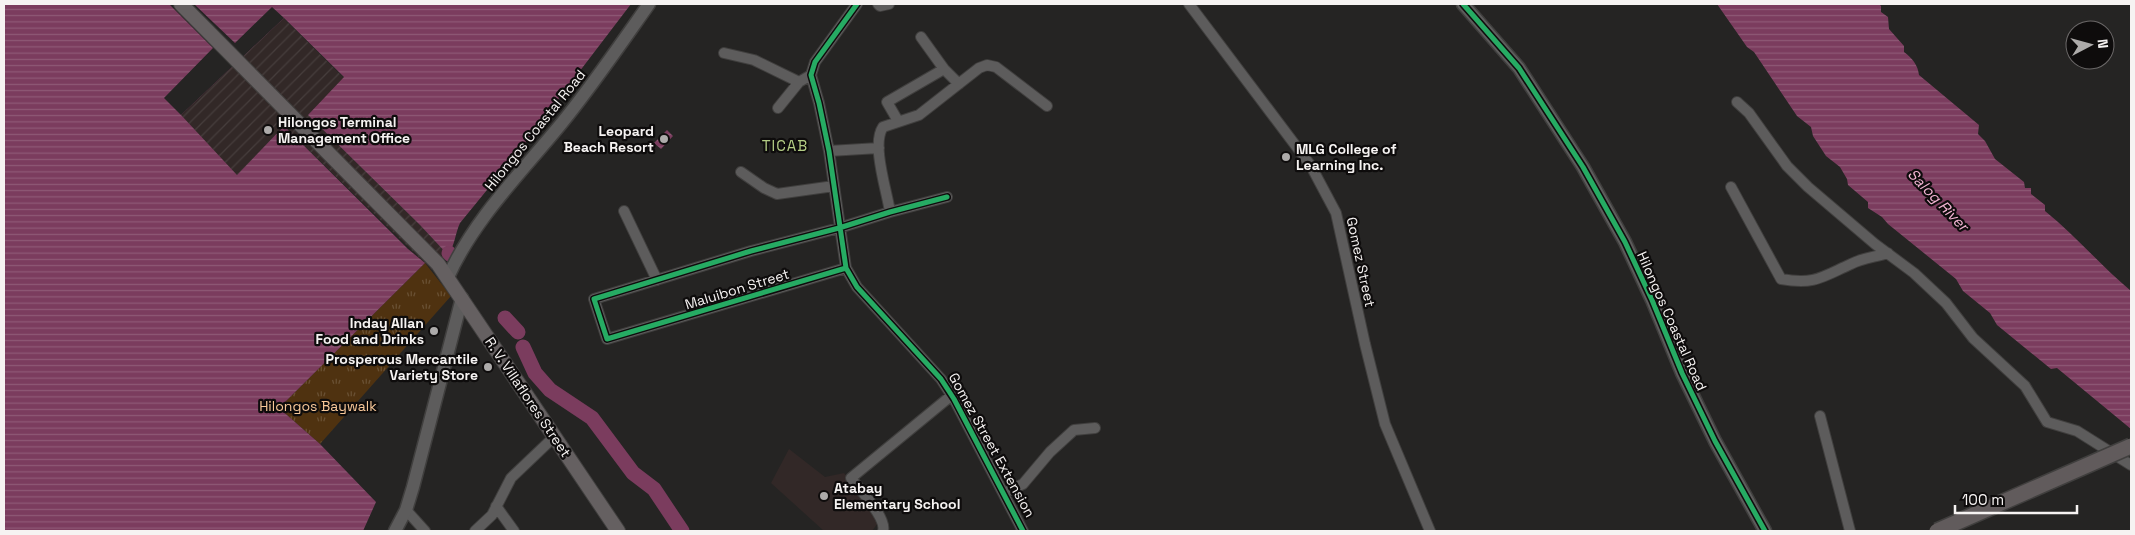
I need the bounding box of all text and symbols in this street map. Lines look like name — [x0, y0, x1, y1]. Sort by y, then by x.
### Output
north arrow — [2065, 20, 2115, 70]
text: N — [2093, 38, 2112, 49]
street label: Hilongos Coastal Road — [481, 66, 589, 194]
place label: Hilongos Terminal Management Office — [278, 113, 410, 147]
place label: Leopard Beach Resort — [564, 122, 654, 156]
marker: Hilongos Terminal Management Office — [262, 124, 274, 136]
marker: Leopard Beach Resort — [658, 133, 670, 145]
district label: TICAB — [762, 136, 808, 155]
place label: MLG College of Learning Inc. — [1296, 140, 1397, 174]
marker: MLG College of Learning Inc. — [1280, 151, 1292, 163]
water label: Salog River — [1904, 164, 1974, 236]
street label: Gomez Street — [1343, 215, 1379, 309]
street label: Hilongos Coastal Road — [1633, 249, 1711, 393]
street label: Maluibon Street — [683, 265, 791, 313]
place label: Inday Allan Food and Drinks — [316, 314, 424, 348]
marker: Inday Allan Food and Drinks — [428, 325, 440, 337]
street label: R. V. Villaflores Street — [481, 334, 575, 460]
place label: Prosperous Mercantile Variety Store — [326, 350, 478, 384]
marker: Prosperous Mercantile Variety Store — [482, 361, 494, 373]
street label: Gomez Street Extension — [945, 370, 1039, 520]
park label: Hilongos Baywalk — [259, 397, 377, 415]
place label: Atabay Elementary School — [834, 479, 960, 513]
scale bar — [1955, 482, 2078, 514]
marker: Atabay Elementary School — [818, 490, 830, 502]
text: 100 m — [1962, 490, 2004, 509]

